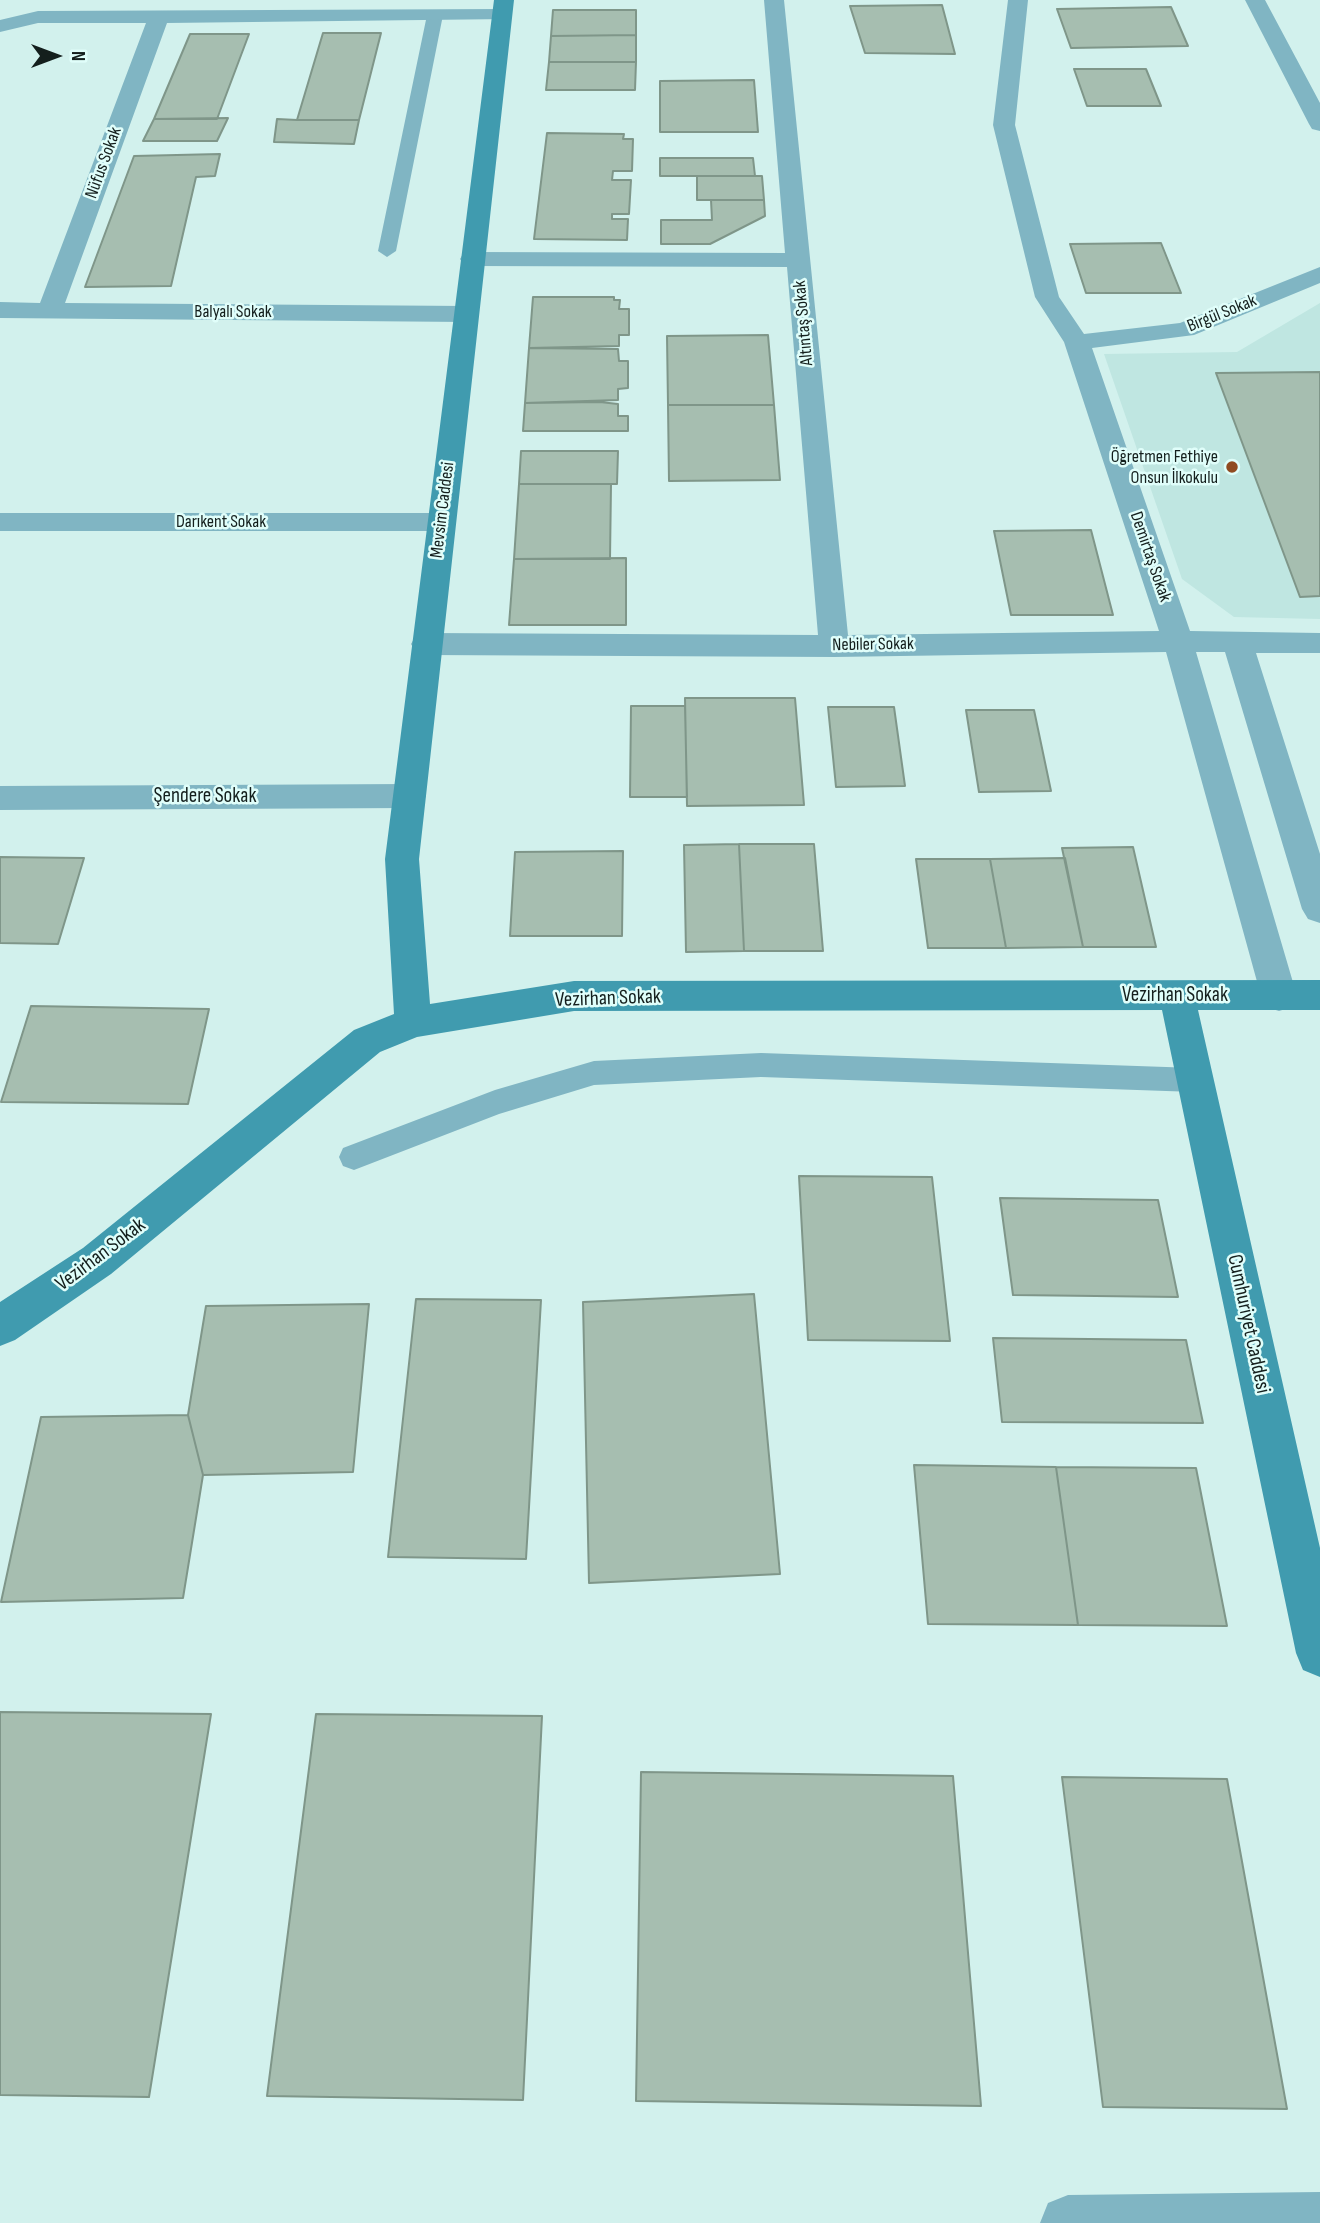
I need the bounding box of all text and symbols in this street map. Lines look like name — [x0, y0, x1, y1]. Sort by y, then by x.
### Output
north arrow — [21, 21, 91, 91]
text: N — [66, 51, 89, 61]
street label: Nüfus Sokak — [81, 124, 127, 202]
street label: Altıntaş Sokak — [790, 279, 818, 367]
street label: Birgül Sokak — [1184, 290, 1260, 338]
street label: Balyalı Sokak — [194, 301, 272, 323]
place label: Öğretmen Fethiye Onsun İlkokulu — [1111, 446, 1218, 489]
marker: Öğretmen Fethiye Onsun İlkokulu — [1224, 459, 1240, 475]
street label: Mevsim Caddesi — [426, 461, 460, 559]
street label: Demirtaş Sokak — [1125, 509, 1175, 605]
street label: Darıkent Sokak — [176, 511, 266, 533]
street label: Nebiler Sokak — [832, 633, 914, 657]
street label: Şendere Sokak — [154, 784, 256, 810]
street label: Vezirhan Sokak — [1122, 983, 1228, 1009]
street label: Vezirhan Sokak — [555, 985, 661, 1013]
street label: Vezirhan Sokak — [51, 1213, 151, 1297]
street label: Cumhuriyet Caddesi — [1221, 1252, 1275, 1396]

